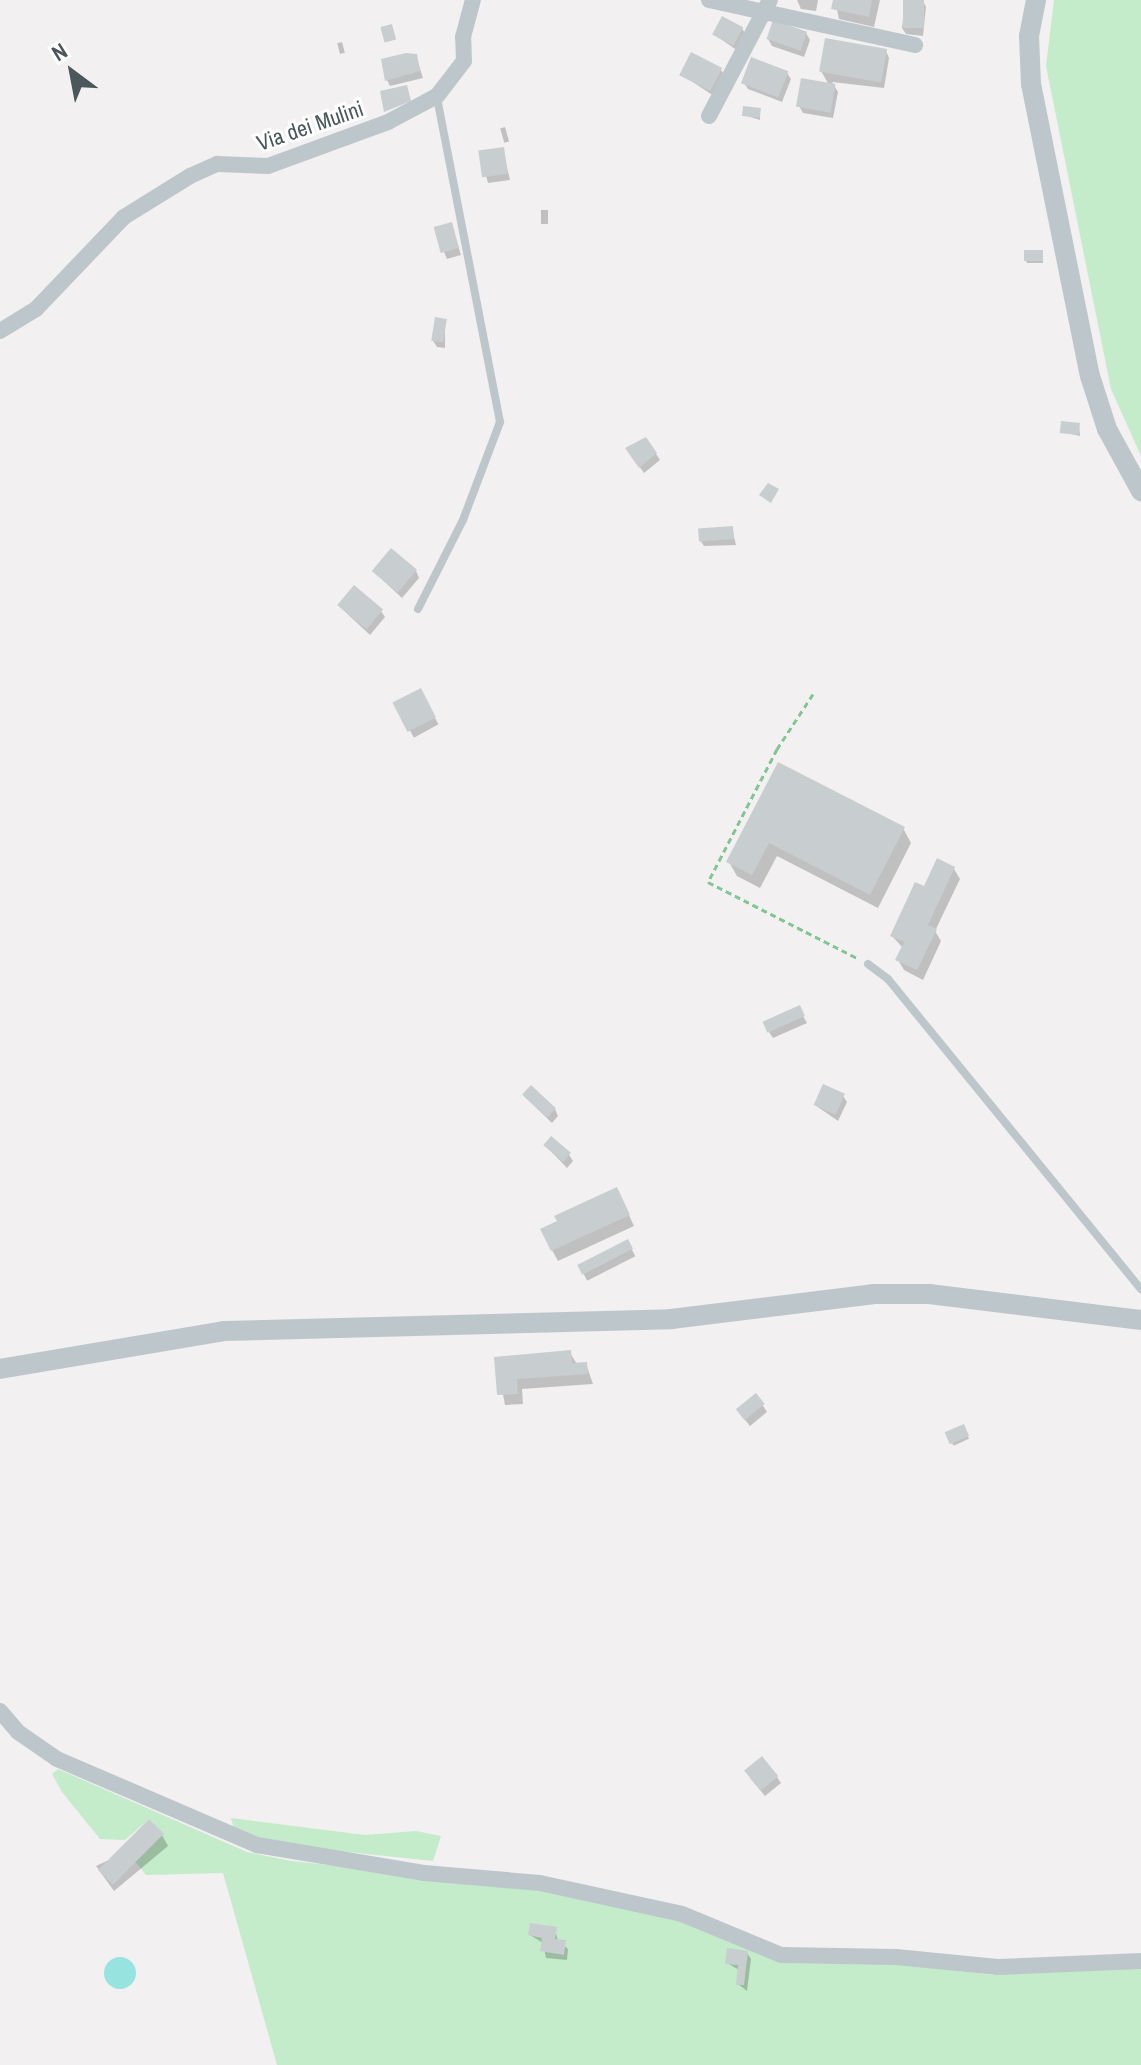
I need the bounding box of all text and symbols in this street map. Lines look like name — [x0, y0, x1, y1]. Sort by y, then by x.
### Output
north arrow — [32, 32, 112, 112]
text: N — [46, 35, 73, 68]
street label: Via dei Mulini — [253, 95, 367, 157]

